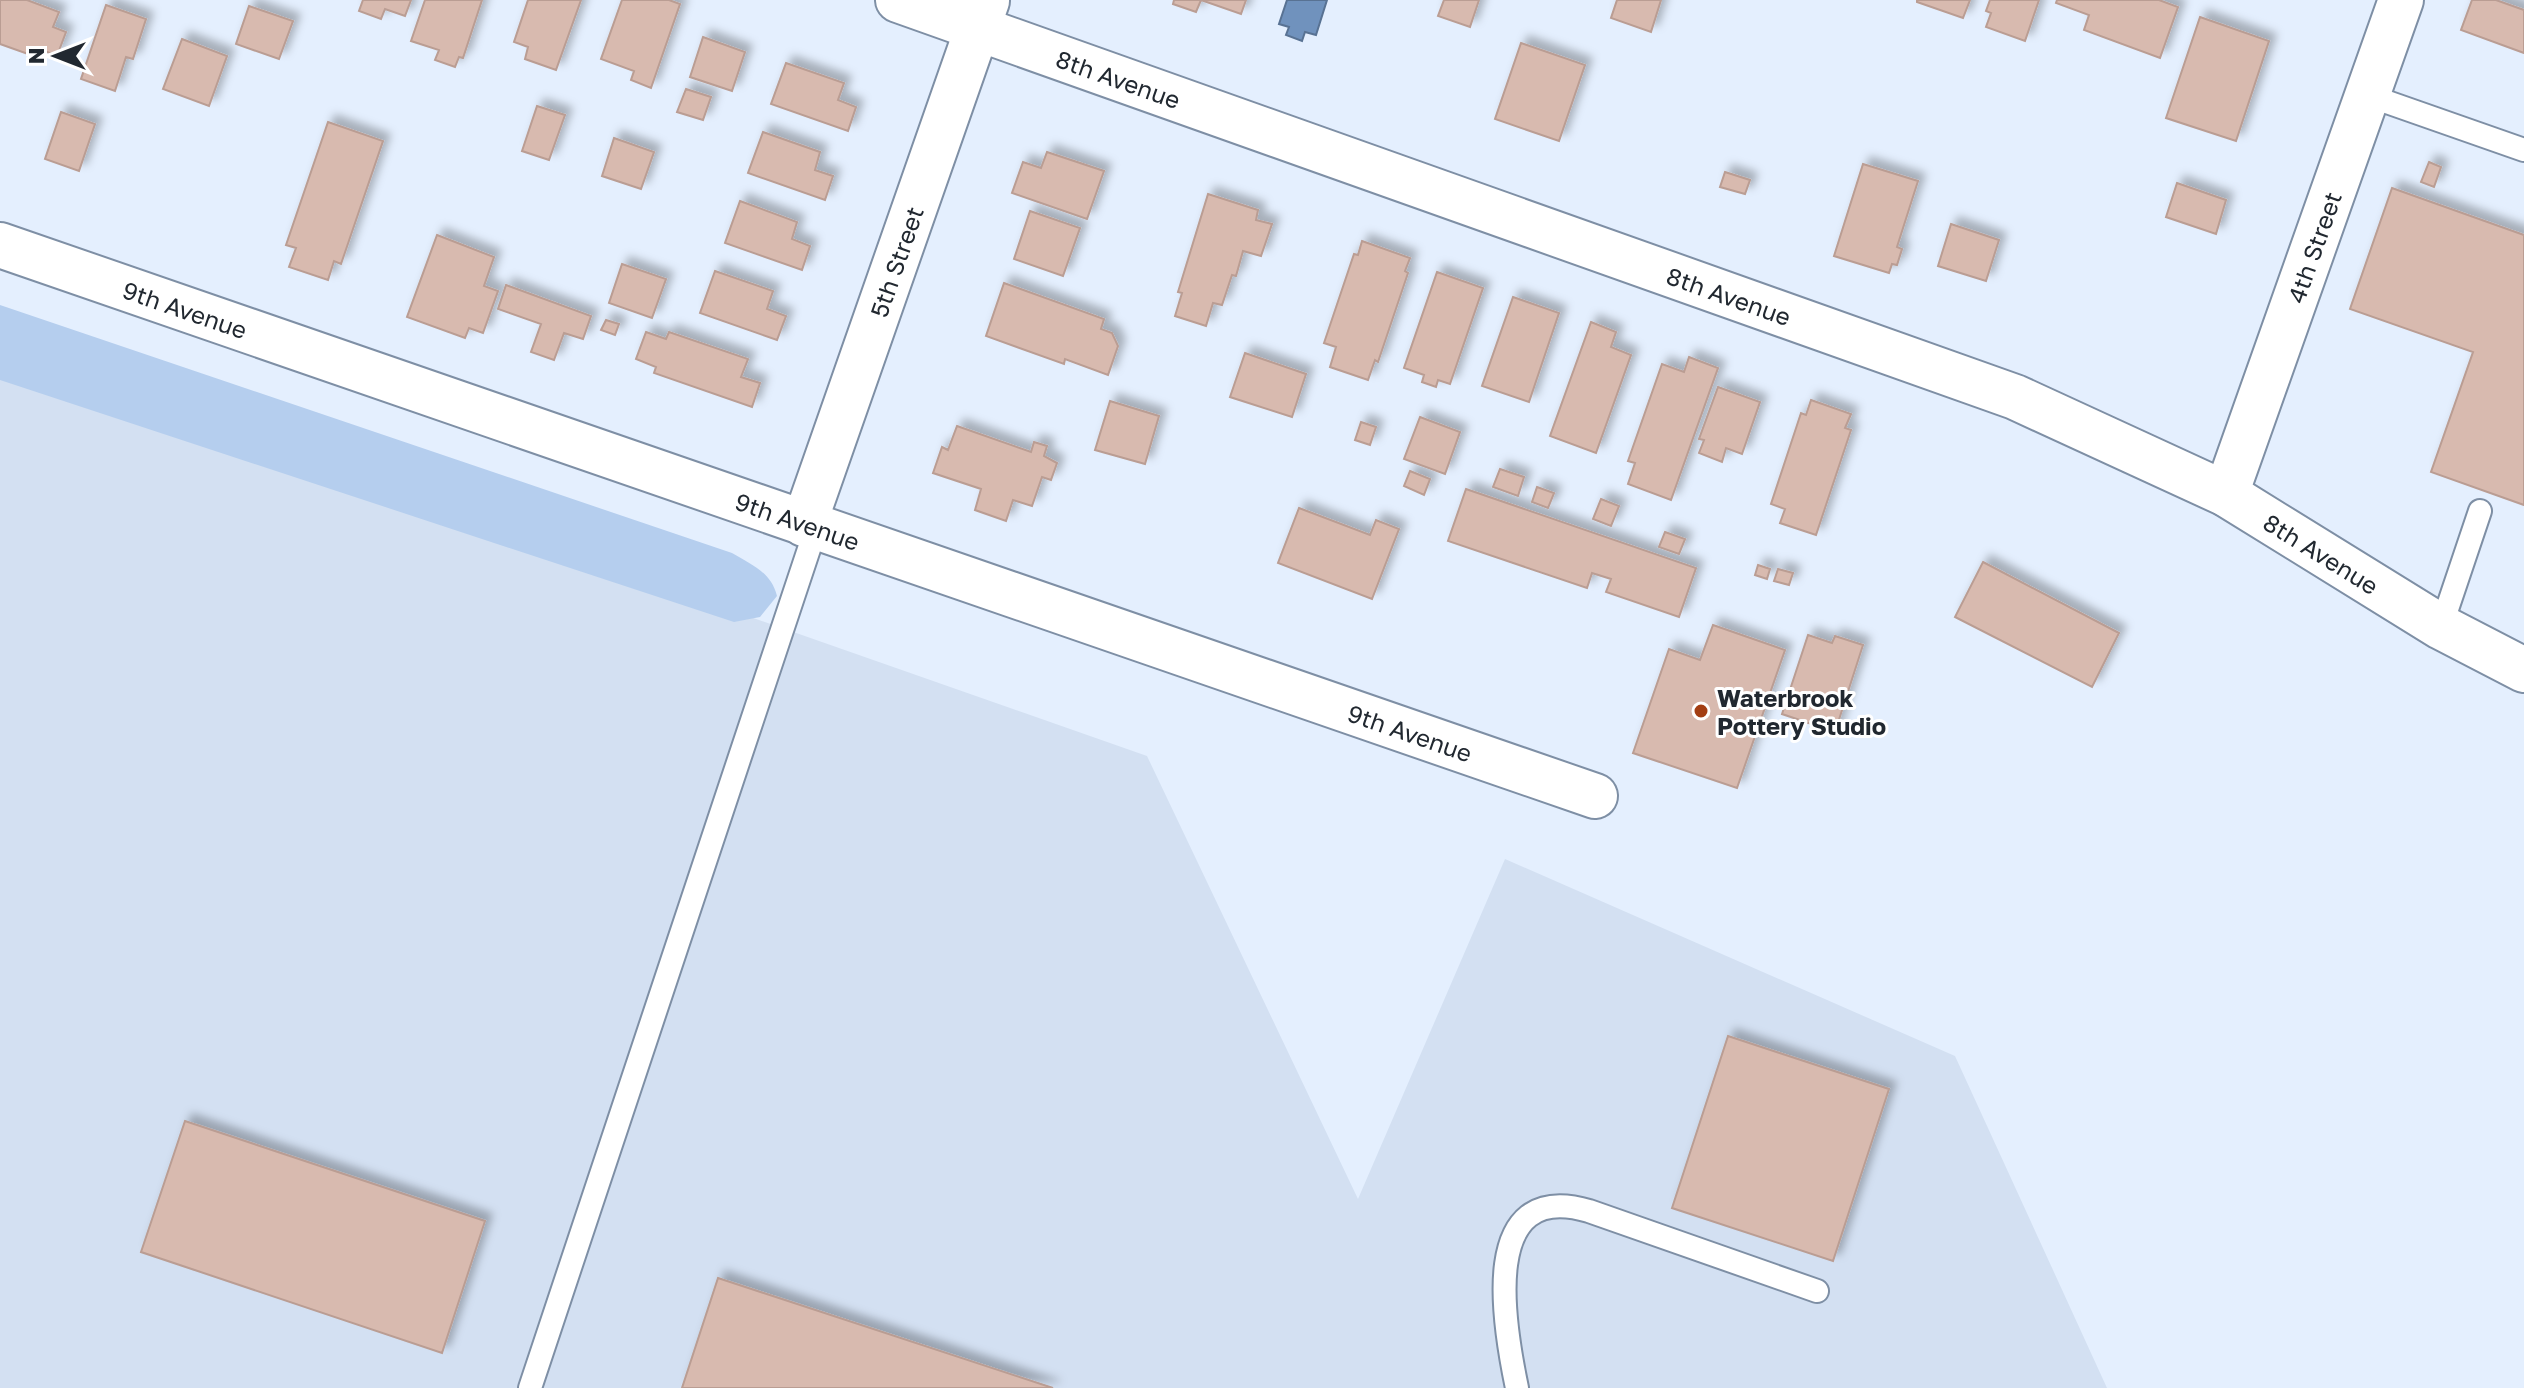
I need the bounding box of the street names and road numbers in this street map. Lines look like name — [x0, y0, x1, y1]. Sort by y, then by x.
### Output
street label: 8th Avenue — [1052, 43, 1184, 114]
street label: 4th Street — [2280, 187, 2347, 307]
street label: 5th Street — [863, 202, 929, 321]
street label: 8th Avenue — [1663, 260, 1795, 331]
street label: 9th Avenue — [119, 274, 251, 344]
street label: 9th Avenue — [732, 486, 864, 555]
street label: 8th Avenue — [2259, 507, 2384, 600]
street label: 9th Avenue — [1344, 697, 1476, 767]

